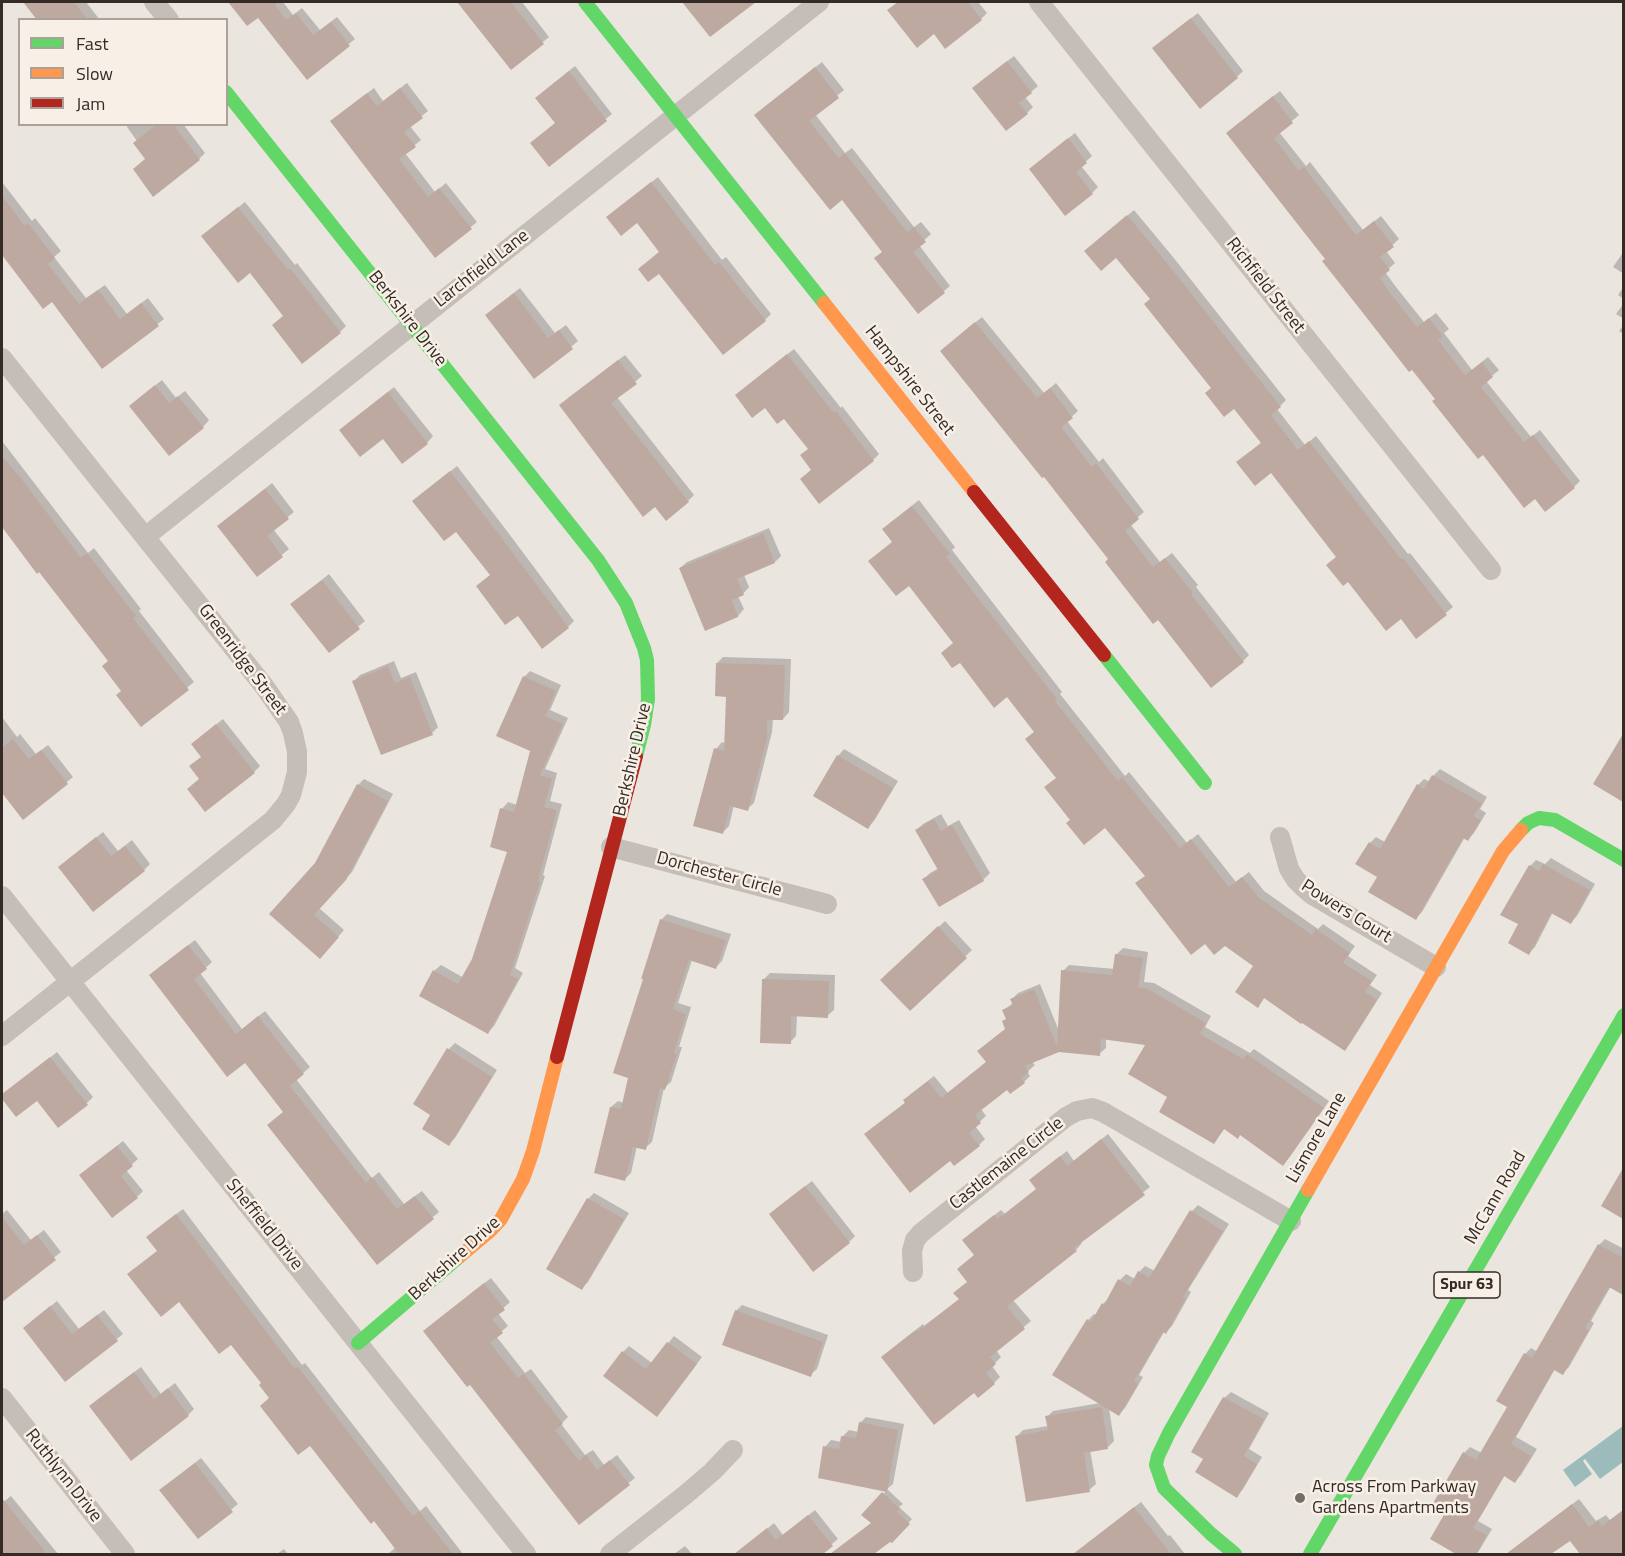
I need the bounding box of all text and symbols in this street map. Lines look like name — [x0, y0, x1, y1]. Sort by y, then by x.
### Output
legend — [18, 18, 228, 126]
text: Fast — [76, 30, 109, 57]
text: Slow — [76, 60, 113, 87]
text: Jam — [76, 90, 105, 117]
street label: Larchfield Lane — [430, 225, 534, 313]
street label: Richfield Street — [1221, 234, 1309, 338]
street label: Berkshire Drive — [363, 267, 451, 371]
street label: Hampshire Street — [859, 322, 959, 440]
street label: Greenridge Street — [193, 600, 291, 720]
street label: Berkshire Drive — [609, 701, 657, 819]
street label: Dorchester Circle — [654, 848, 784, 902]
street label: Powers Court — [1297, 876, 1395, 948]
street label: Lismore Lane — [1282, 1089, 1352, 1187]
street label: Castlemaine Circle — [946, 1113, 1068, 1215]
street label: McCann Road — [1461, 1148, 1531, 1248]
street label: Sheffield Drive — [221, 1175, 307, 1275]
street label: Berkshire Drive — [405, 1212, 505, 1306]
road number: Spur 63 — [1434, 1272, 1500, 1298]
street label: Ruthlynn Drive — [20, 1425, 106, 1527]
place label: Across From Parkway Gardens Apartments — [1312, 1477, 1476, 1520]
marker: Across From Parkway Gardens Apartments — [1293, 1491, 1307, 1505]

